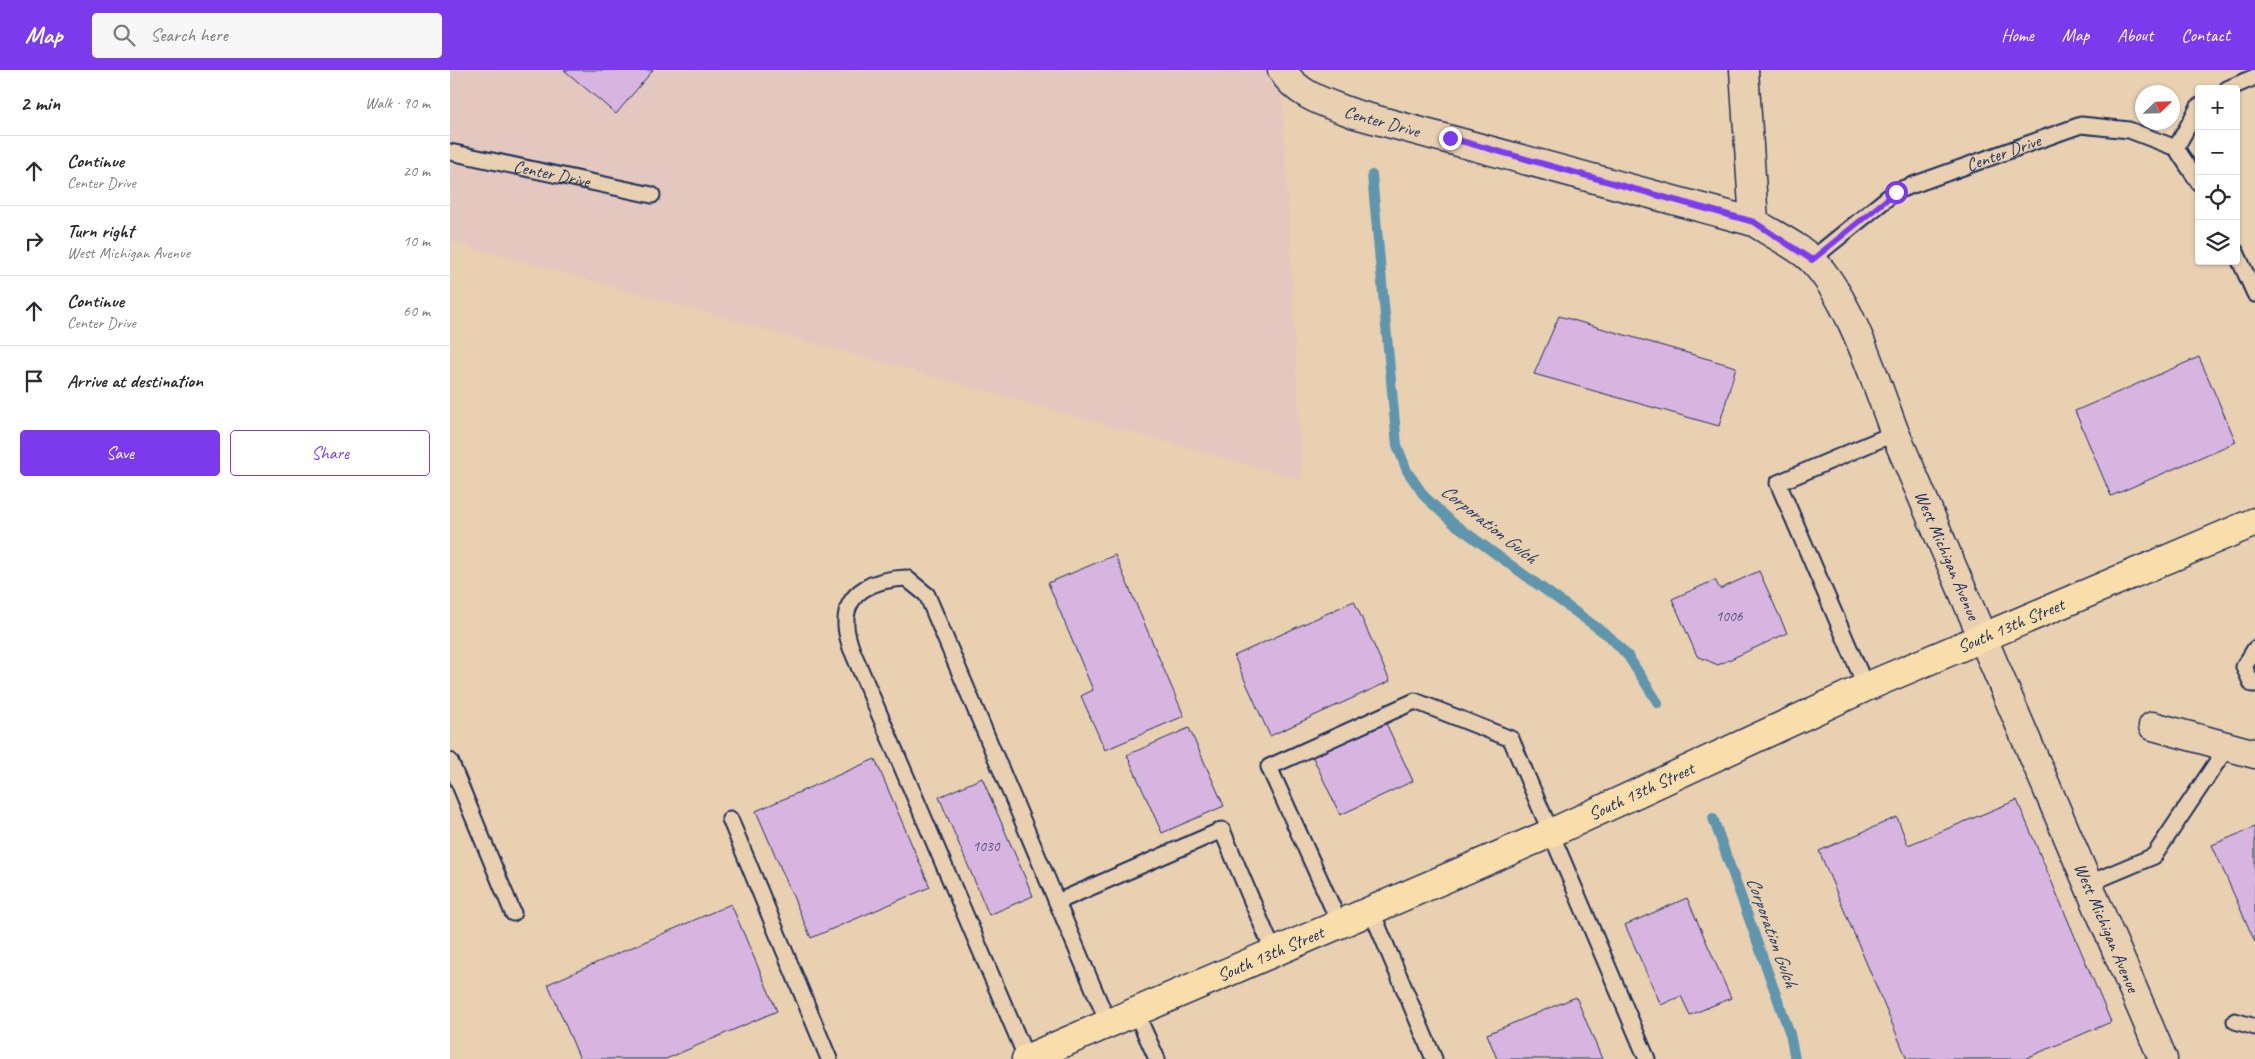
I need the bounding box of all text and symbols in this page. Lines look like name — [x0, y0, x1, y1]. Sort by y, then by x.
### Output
search box — [92, 13, 442, 58]
text: Map — [25, 20, 62, 50]
icon: search — [110, 21, 138, 49]
text: Search here — [150, 23, 228, 47]
text: Home — [2001, 24, 2034, 46]
text: Map — [2062, 24, 2089, 46]
text: About — [2117, 24, 2153, 46]
text: Contact — [2181, 24, 2230, 46]
north arrow — [2135, 85, 2180, 130]
map controls — [2195, 85, 2240, 265]
button: + — [2195, 85, 2240, 130]
text: 2 min — [20, 90, 60, 116]
text: Walk · 90 m — [365, 93, 430, 113]
street label: Center Drive — [1341, 100, 1423, 142]
route end — [1439, 127, 1462, 150]
street label: Center Drive — [1963, 129, 2045, 176]
button: − — [2195, 130, 2240, 175]
text: Continue — [67, 149, 124, 173]
street label: Center Drive — [512, 155, 593, 193]
icon: ahead — [20, 157, 48, 185]
text: 20 m — [403, 161, 430, 181]
text: Center Drive — [67, 173, 136, 193]
button: locate — [2195, 175, 2240, 220]
route start — [1885, 181, 1908, 204]
text: Turn right — [67, 219, 134, 243]
button: layers — [2195, 220, 2240, 265]
icon: right — [20, 227, 48, 255]
text: 10 m — [403, 231, 430, 251]
text: West Michigan Avenue — [67, 243, 190, 263]
text: Continue — [67, 289, 124, 313]
icon: ahead — [20, 297, 48, 325]
text: 60 m — [403, 301, 430, 321]
text: Center Drive — [67, 313, 136, 333]
icon: arrive — [20, 367, 48, 395]
text: Arrive at destination — [67, 369, 203, 393]
button: Save — [20, 430, 220, 476]
button: Share — [230, 430, 430, 476]
water label: Corporation Gulch — [1436, 479, 1543, 570]
street label: West Michigan Avenue — [1910, 487, 1985, 624]
street label: South 13th Street — [1954, 592, 2069, 658]
house number: 1006 — [1715, 607, 1744, 626]
street label: South 13th Street — [1585, 756, 1699, 825]
house number: 1030 — [972, 837, 1001, 856]
street label: West Michigan Avenue — [2069, 860, 2145, 997]
water label: Corporation Gulch — [1741, 874, 1804, 992]
street label: South 13th Street — [1214, 920, 1329, 986]

